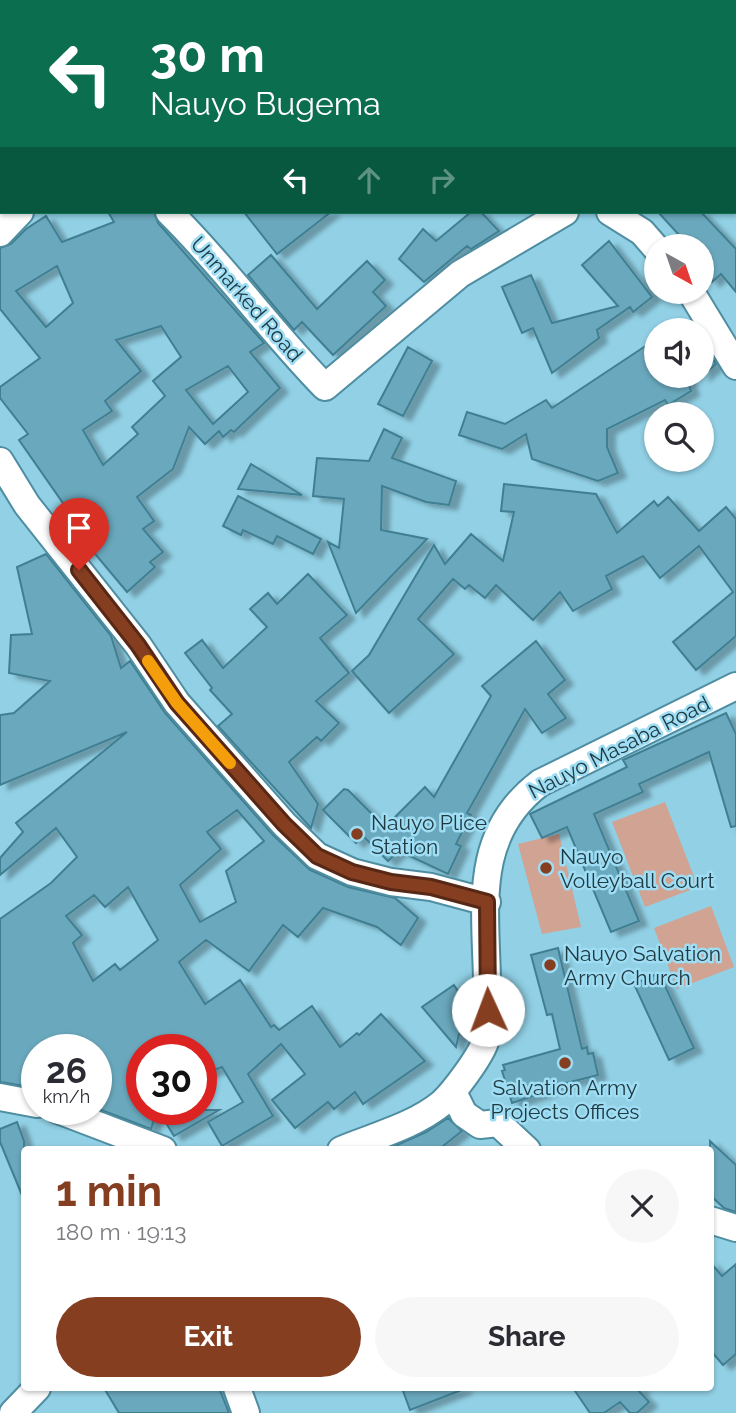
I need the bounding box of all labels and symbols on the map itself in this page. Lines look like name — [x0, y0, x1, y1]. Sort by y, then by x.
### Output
street label: Unmarked Road — [186, 231, 308, 367]
north arrow — [644, 234, 714, 304]
pin — [49, 498, 109, 570]
street label: Nauyo Masaba Road — [524, 690, 714, 804]
place label: Nauyo Plice Station — [371, 810, 487, 859]
marker: Nauyo Plice Station — [349, 826, 365, 842]
place label: Nauyo Volleyball Court — [560, 844, 715, 893]
marker: Nauyo Volleyball Court — [538, 860, 554, 876]
place label: Nauyo Salvation Army Church — [564, 941, 721, 990]
marker: Nauyo Salvation Army Church — [542, 957, 558, 973]
position arrow — [451, 973, 525, 1047]
speed limit sign: 30 — [126, 1034, 217, 1125]
marker: Salvation Army Projects Offices — [557, 1055, 573, 1071]
place label: Salvation Army Projects Offices — [491, 1075, 639, 1124]

